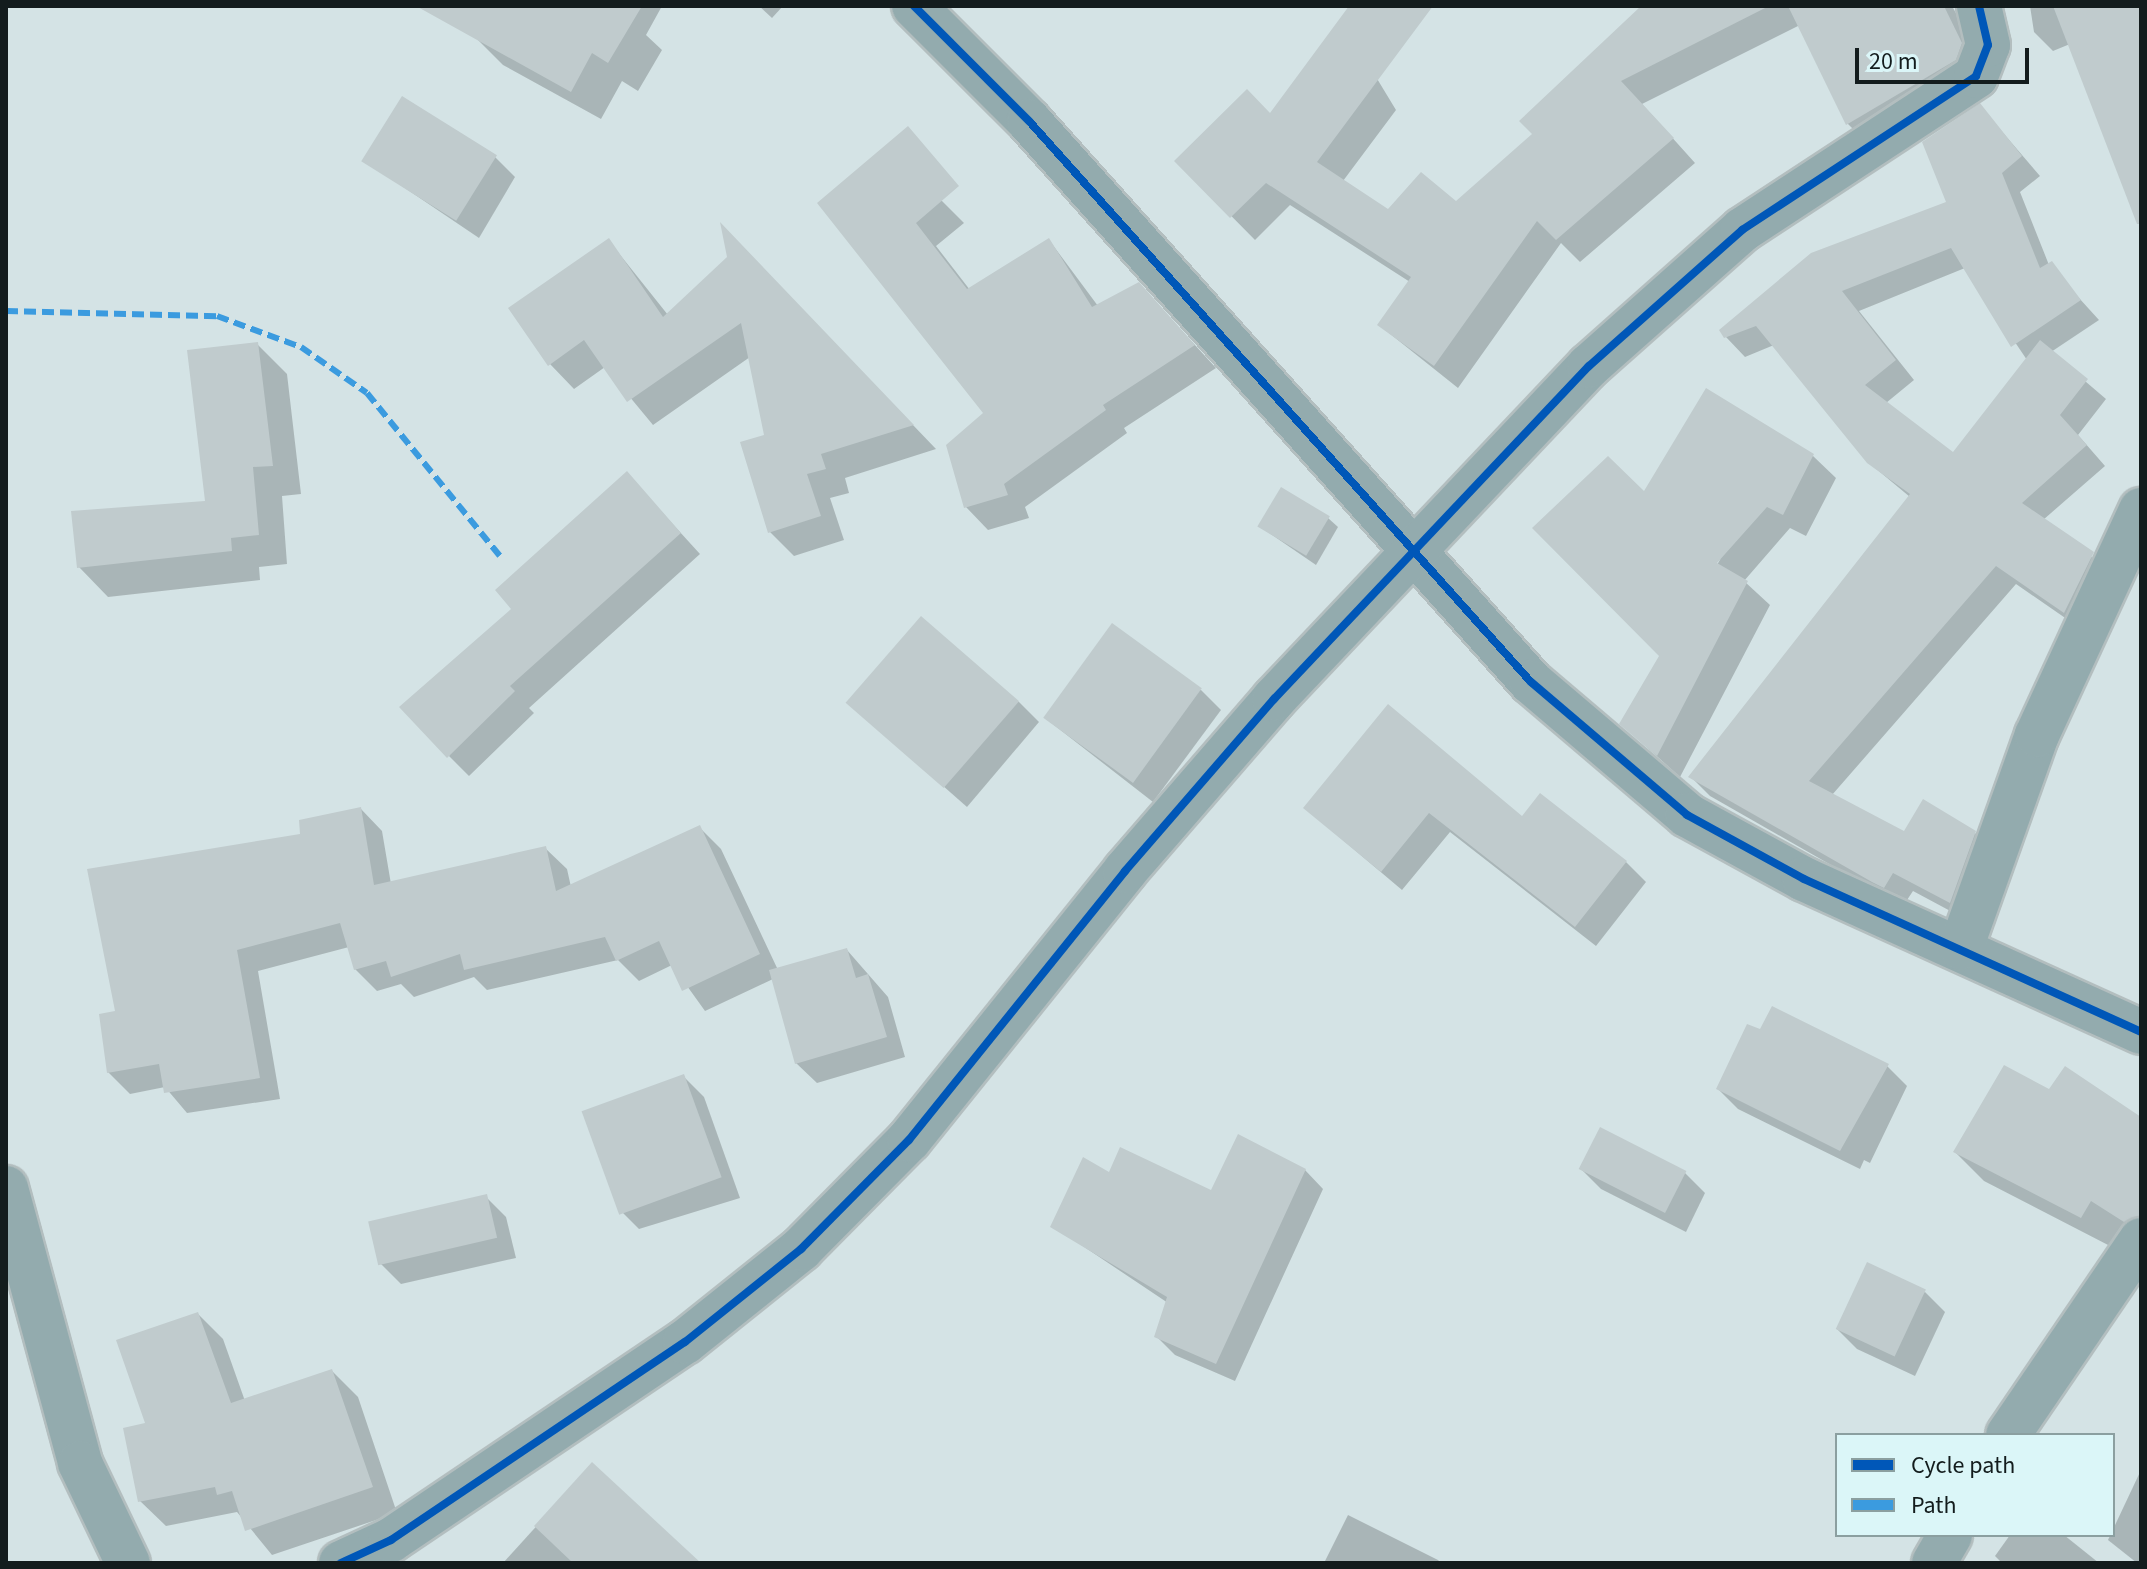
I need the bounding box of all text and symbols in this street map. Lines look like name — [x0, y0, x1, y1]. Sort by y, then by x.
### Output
scale bar — [1859, 32, 2033, 82]
text: 20 m — [1869, 44, 1918, 79]
legend — [1835, 1433, 2115, 1537]
text: Cycle path — [1911, 1448, 2015, 1483]
text: Path — [1911, 1488, 1957, 1523]

